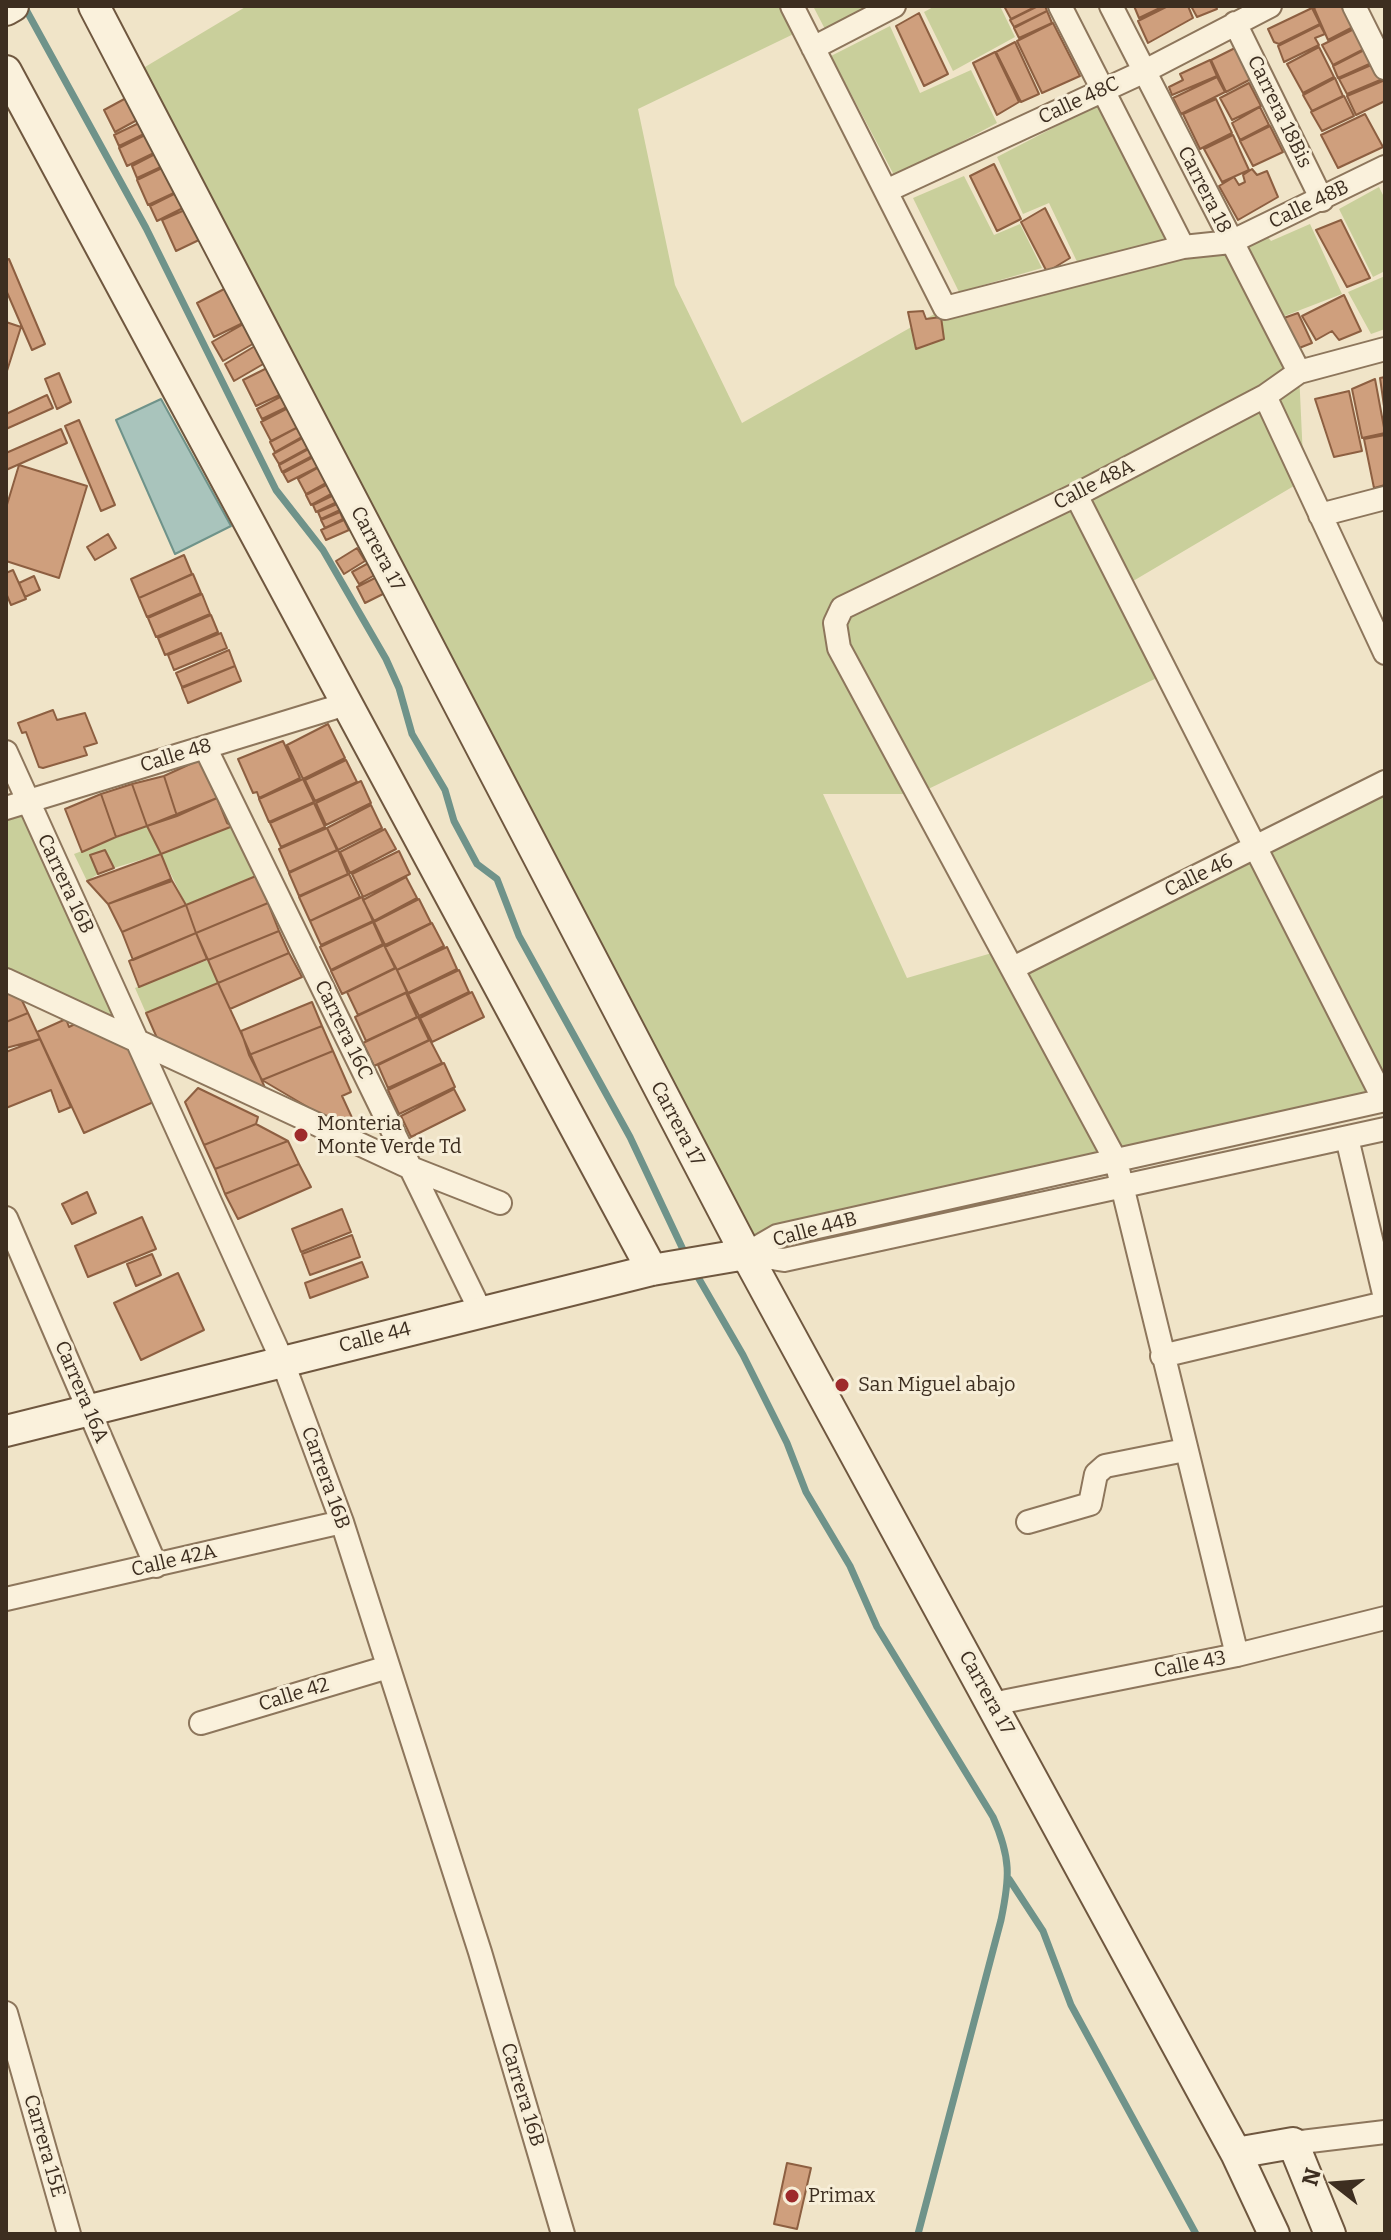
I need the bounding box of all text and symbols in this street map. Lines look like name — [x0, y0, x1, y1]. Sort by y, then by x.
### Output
street label: Carrera 18Bis — [1241, 52, 1317, 172]
street label: Calle 48C — [1035, 72, 1123, 130]
street label: Carrera 18 — [1172, 142, 1236, 238]
street label: Calle 48B — [1265, 175, 1353, 235]
street label: Calle 48A — [1050, 455, 1138, 515]
street label: Carrera 17 — [345, 503, 409, 595]
street label: Calle 48 — [137, 734, 215, 778]
street label: Carrera 16B — [31, 830, 99, 938]
street label: Calle 46 — [1161, 849, 1237, 903]
street label: Carrera 16C — [309, 977, 377, 1083]
street label: Carrera 17 — [645, 1078, 709, 1170]
place label: Monteria Monte Verde Td — [317, 1112, 462, 1159]
marker: Monteria Monte Verde Td — [292, 1126, 310, 1144]
street label: Calle 44B — [770, 1207, 860, 1253]
street label: Calle 44 — [337, 1317, 413, 1359]
street label: Carrera 16A — [49, 1337, 113, 1447]
place label: San Miguel abajo — [858, 1373, 1016, 1397]
marker: San Miguel abajo — [833, 1376, 851, 1394]
street label: Carrera 16B — [295, 1424, 355, 1532]
street label: Calle 42A — [129, 1540, 219, 1582]
street label: Calle 43 — [1152, 1646, 1228, 1684]
street label: Carrera 17 — [953, 1647, 1019, 1739]
street label: Calle 42 — [256, 1673, 332, 1717]
street label: Carrera 16B — [495, 2040, 549, 2150]
street label: Carrera 15E — [18, 2092, 70, 2200]
north arrow — [1295, 2144, 1375, 2224]
text: N — [1296, 2165, 1327, 2189]
place label: Primax — [808, 2184, 875, 2208]
marker: Primax — [783, 2187, 801, 2205]

